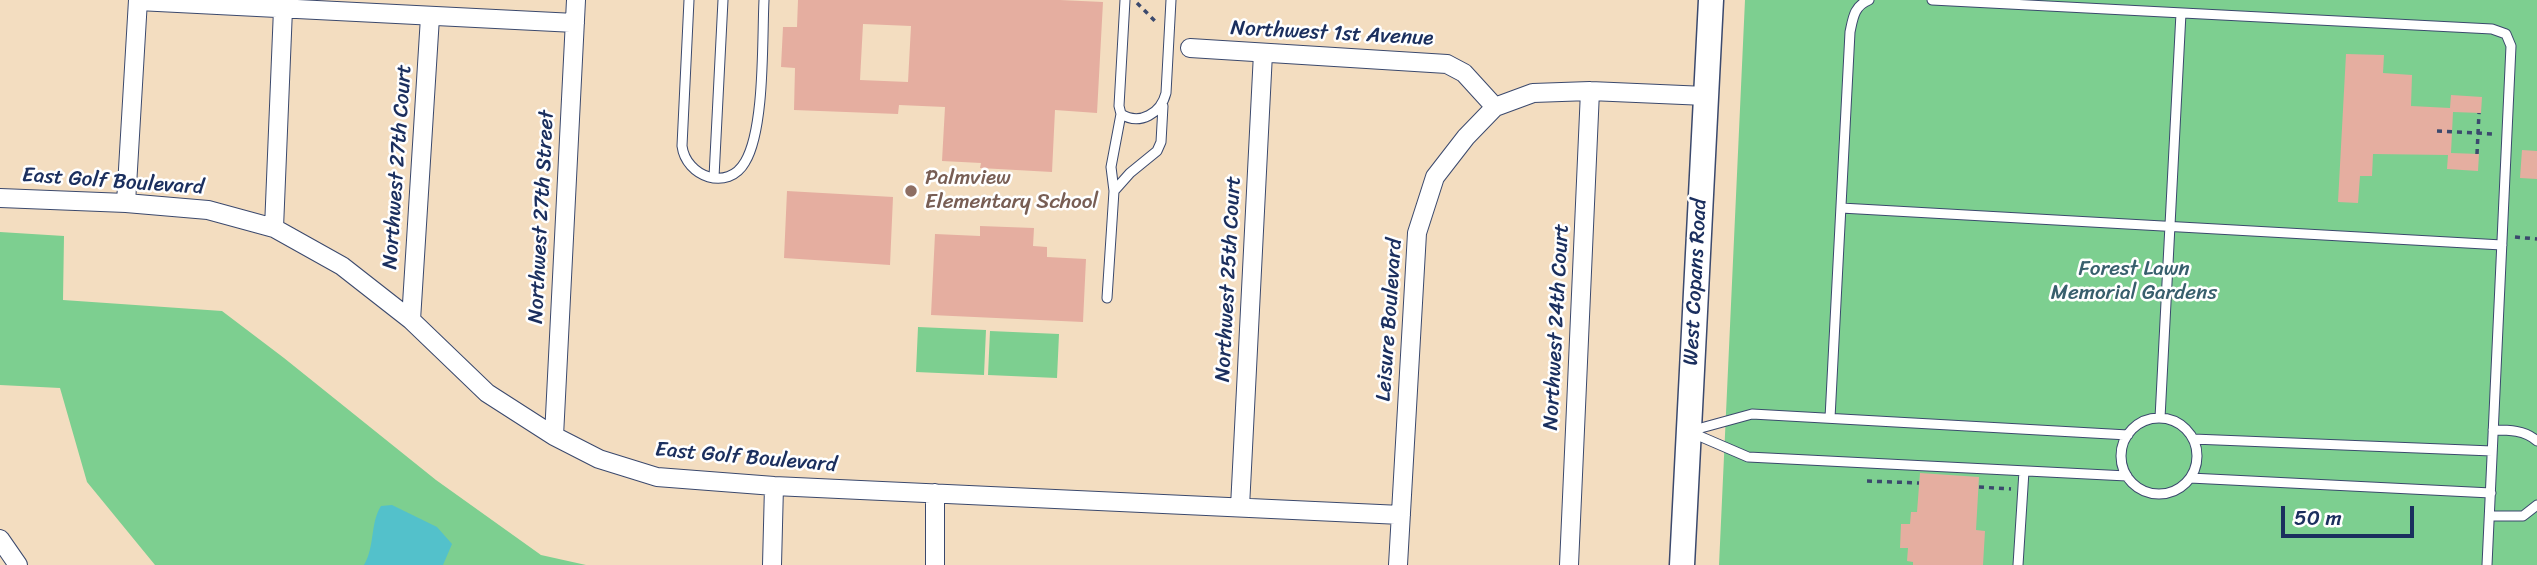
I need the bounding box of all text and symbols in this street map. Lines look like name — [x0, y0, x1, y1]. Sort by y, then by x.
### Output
street label: Northwest 1st Avenue — [1230, 16, 1434, 52]
street label: Northwest 27th Court — [378, 64, 418, 270]
street label: Northwest 27th Street — [524, 110, 560, 324]
street label: East Golf Boulevard — [21, 163, 205, 201]
place label: Palmview Elementary School — [925, 166, 1098, 216]
street label: Northwest 25th Court — [1211, 175, 1247, 383]
marker: Palmview Elementary School — [903, 183, 919, 199]
street label: West Copans Road — [1679, 198, 1713, 366]
street label: Northwest 24th Court — [1539, 223, 1575, 431]
street label: Leisure Boulevard — [1372, 238, 1408, 402]
park label: Forest Lawn Memorial Gardens — [2051, 257, 2217, 307]
street label: East Golf Boulevard — [654, 438, 838, 478]
scale bar — [2285, 491, 2418, 536]
text: 50 m — [2294, 499, 2342, 537]

